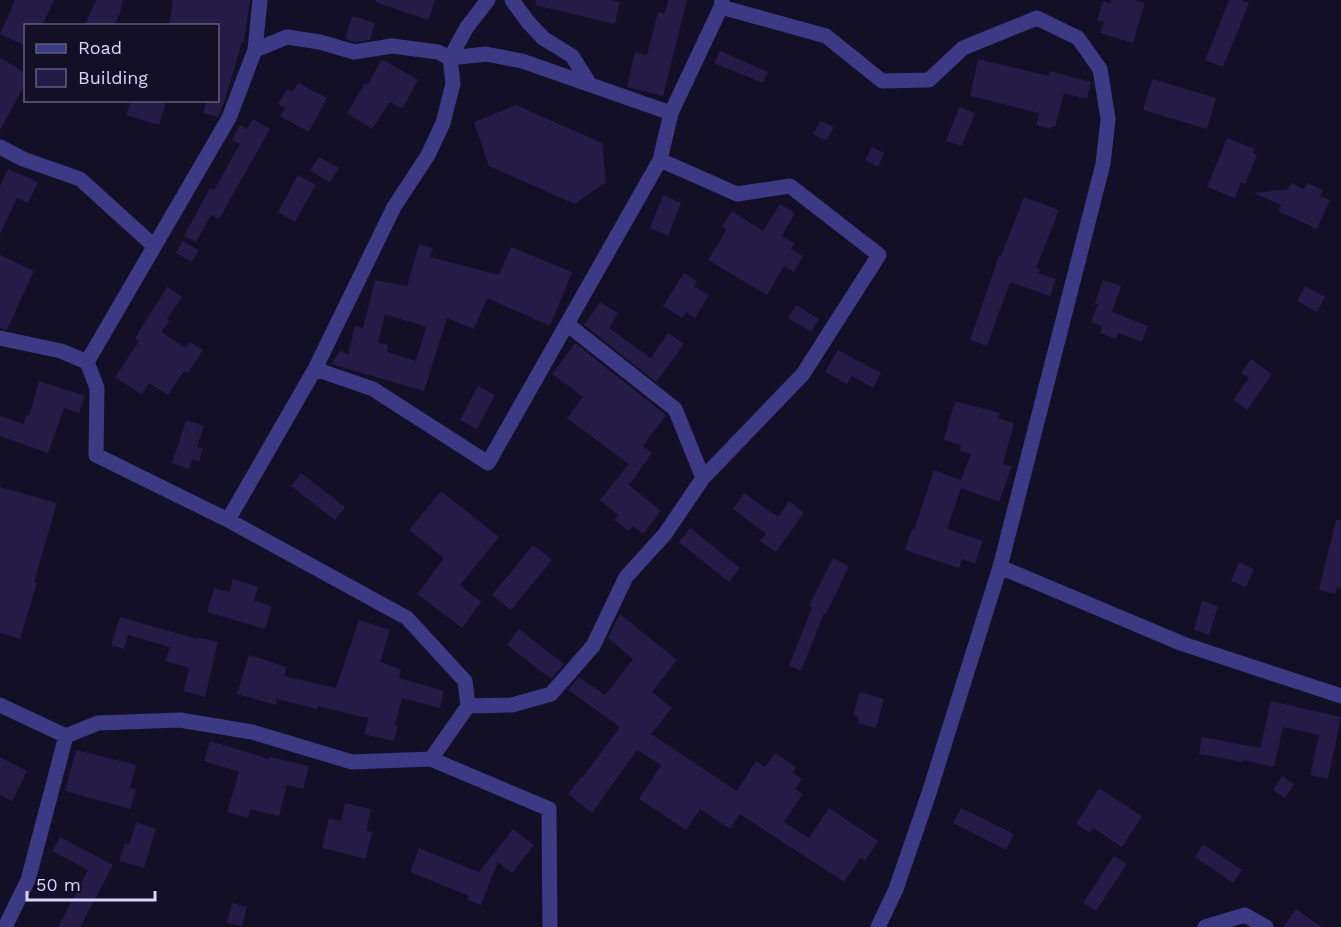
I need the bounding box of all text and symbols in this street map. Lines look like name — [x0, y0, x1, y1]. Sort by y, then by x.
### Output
legend — [24, 24, 219, 102]
text: Road — [78, 37, 122, 58]
text: Building — [78, 67, 148, 88]
scale bar — [27, 864, 154, 902]
text: 50 m — [36, 874, 81, 895]

